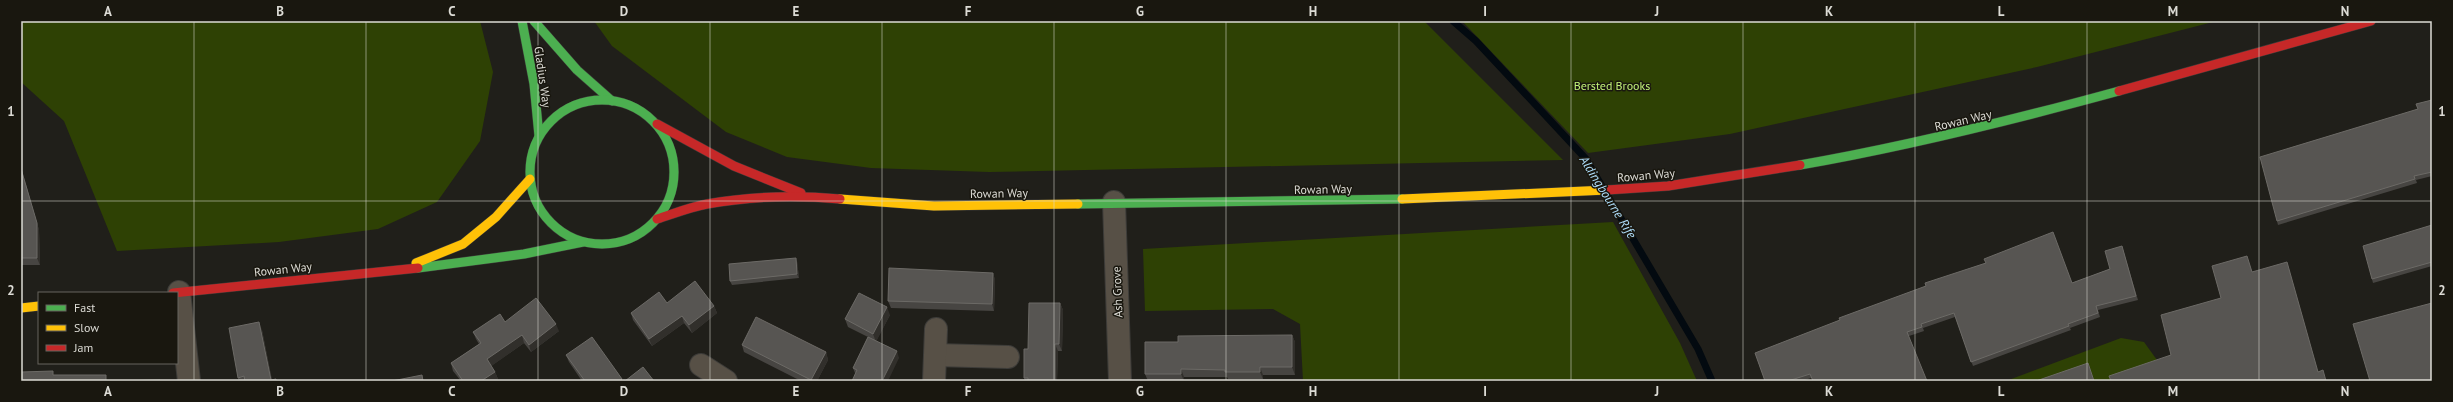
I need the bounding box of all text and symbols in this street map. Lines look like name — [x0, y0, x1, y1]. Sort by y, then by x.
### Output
text: A — [104, 3, 112, 20]
text: B — [276, 3, 284, 20]
text: C — [448, 3, 456, 20]
text: D — [620, 3, 628, 20]
text: E — [793, 3, 800, 20]
text: F — [965, 3, 972, 20]
text: G — [1136, 3, 1144, 20]
text: H — [1309, 3, 1317, 20]
text: I — [1483, 3, 1487, 20]
text: J — [1654, 3, 1659, 20]
text: K — [1825, 3, 1833, 20]
text: L — [1998, 3, 2005, 20]
text: M — [2168, 3, 2178, 20]
text: N — [2341, 3, 2349, 20]
street label: Gladius Way — [531, 45, 555, 109]
park label: Bersted Brooks — [1574, 78, 1650, 93]
text: 1 — [7, 103, 15, 120]
text: 1 — [2438, 103, 2446, 120]
street label: Rowan Way — [1933, 106, 1993, 134]
water label: Aldingbourne Rife — [1575, 151, 1640, 242]
street label: Rowan Way — [1616, 165, 1676, 185]
street label: Rowan Way — [1294, 181, 1353, 197]
street label: Rowan Way — [970, 185, 1029, 201]
street label: Rowan Way — [253, 258, 313, 279]
street label: Ash Grove — [1109, 266, 1125, 318]
text: 2 — [7, 282, 15, 299]
text: 2 — [2438, 282, 2446, 299]
legend — [38, 292, 178, 364]
text: Fast — [74, 300, 95, 315]
text: Slow — [74, 320, 99, 335]
text: Jam — [73, 340, 93, 355]
text: A — [104, 383, 112, 400]
text: B — [276, 383, 284, 400]
text: C — [448, 383, 456, 400]
text: D — [620, 383, 628, 400]
text: E — [793, 383, 800, 400]
text: F — [965, 383, 972, 400]
text: G — [1136, 383, 1144, 400]
text: H — [1309, 383, 1317, 400]
text: I — [1483, 383, 1487, 400]
text: J — [1654, 383, 1659, 400]
text: K — [1825, 383, 1833, 400]
text: L — [1998, 383, 2005, 400]
text: M — [2168, 383, 2178, 400]
text: N — [2341, 383, 2349, 400]

